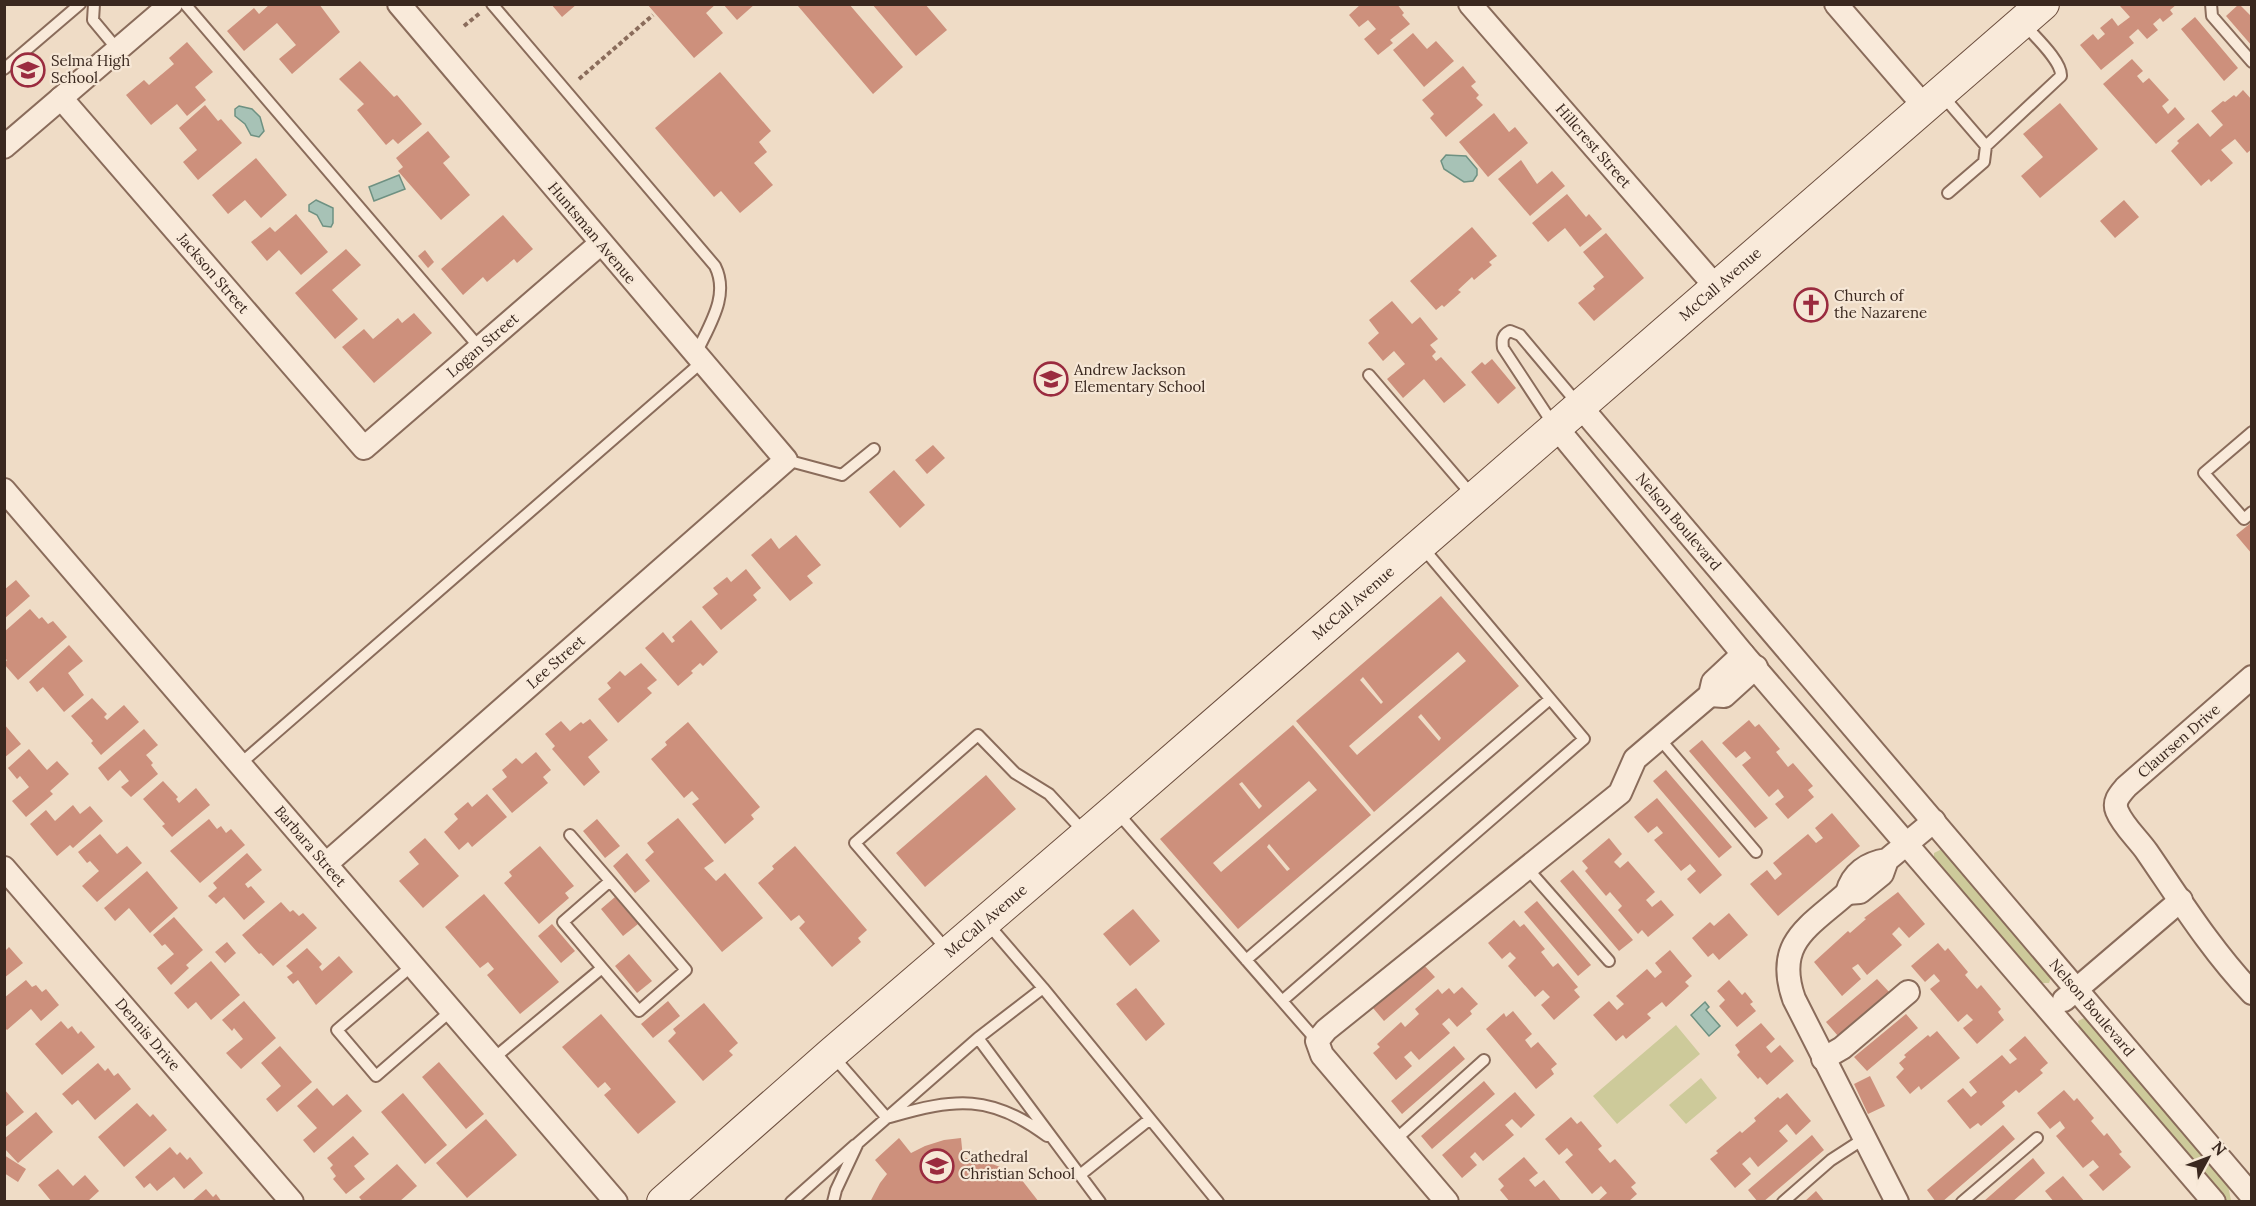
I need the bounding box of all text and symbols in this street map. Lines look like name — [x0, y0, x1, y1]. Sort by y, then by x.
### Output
place label: Selma High School — [51, 51, 130, 87]
school or university icon: Selma High School — [10, 52, 46, 88]
street label: Hillcrest Street — [1552, 99, 1636, 192]
street label: Huntsman Avenue — [544, 178, 641, 288]
street label: Jackson Street — [172, 228, 253, 317]
street label: McCall Avenue — [1675, 243, 1765, 325]
place label: Church of the Nazarene — [1834, 286, 1927, 322]
church icon: Church of the Nazarene — [1793, 287, 1829, 323]
street label: Logan Street — [443, 308, 523, 381]
place label: Andrew Jackson Elementary School — [1073, 360, 1205, 396]
school or university icon: Andrew Jackson Elementary School — [1033, 361, 1069, 397]
street label: Nelson Boulevard — [1632, 469, 1726, 574]
street label: McCall Avenue — [1308, 562, 1398, 644]
street label: Lee Street — [522, 631, 589, 692]
street label: Claursen Drive — [2133, 700, 2224, 782]
street label: Barbara Street — [271, 802, 351, 891]
street label: McCall Avenue — [940, 880, 1031, 961]
street label: Nelson Boulevard — [2045, 955, 2139, 1060]
street label: Dennis Drive — [111, 994, 185, 1075]
north arrow — [2178, 1128, 2238, 1188]
text: N — [2208, 1137, 2231, 1159]
place label: Cathedral Christian School — [960, 1147, 1075, 1183]
school or university icon: Cathedral Christian School — [919, 1148, 955, 1184]

